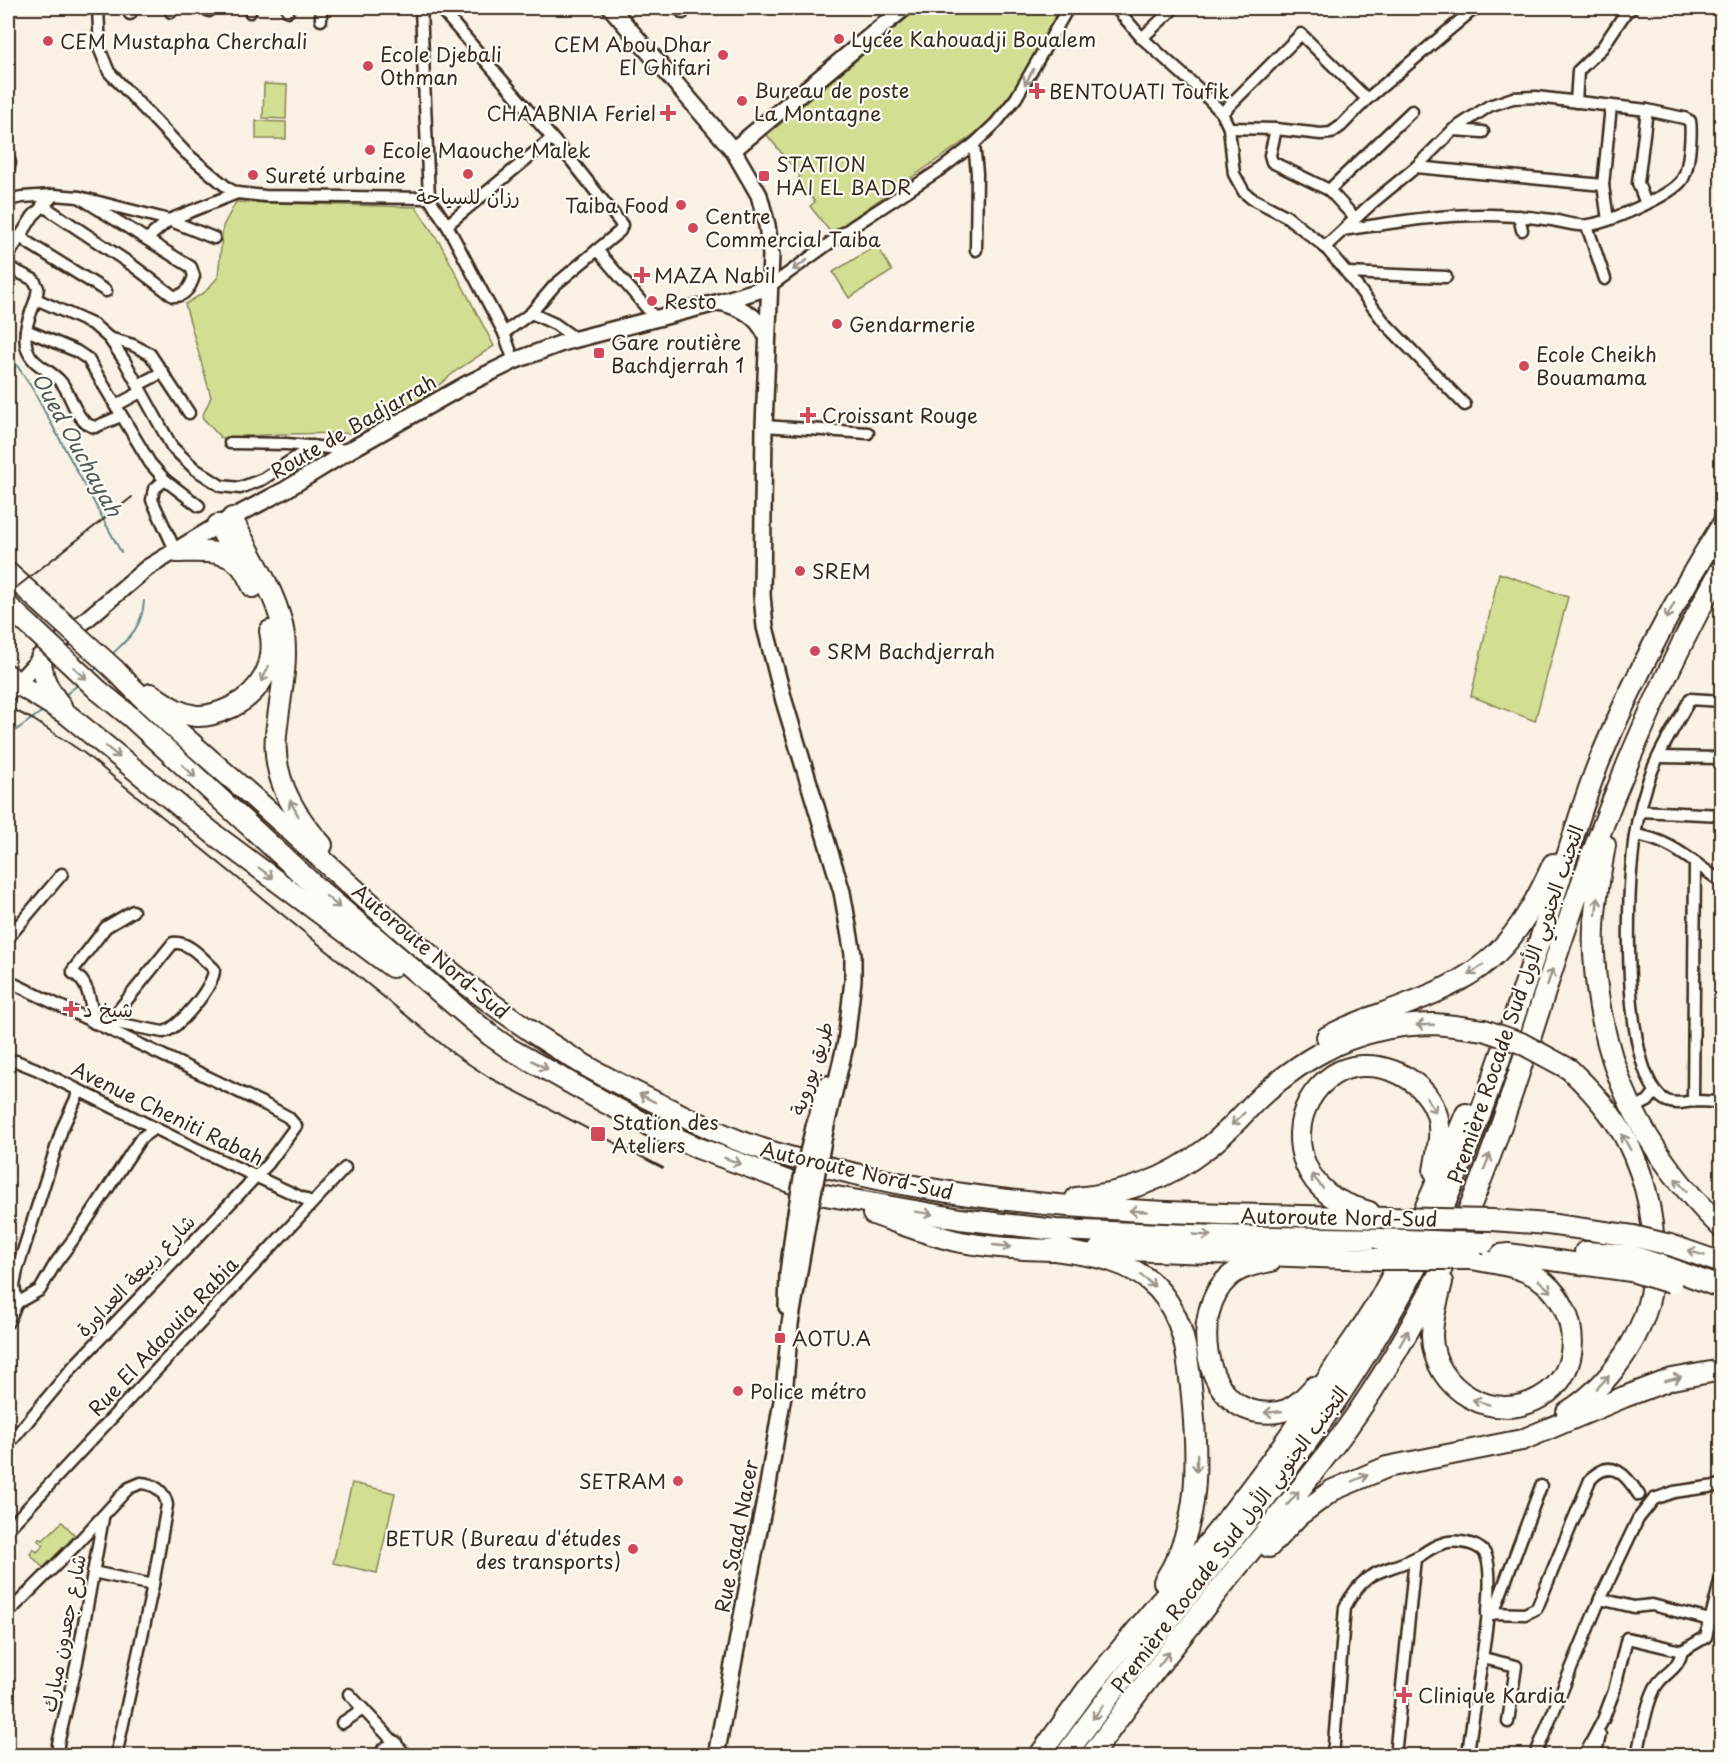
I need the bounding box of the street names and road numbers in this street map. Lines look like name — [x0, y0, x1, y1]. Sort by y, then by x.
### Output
street label: Route de Badjarrah — [265, 366, 441, 486]
street label: Première Rocade Sud التجنب الجنوبي الأول — [1439, 821, 1594, 1189]
street label: Autoroute Nord-Sud — [346, 876, 516, 1026]
street label: طريق بوروبة — [782, 1017, 840, 1119]
street label: Avenue Cheniti Rabah — [67, 1053, 269, 1173]
street label: Autoroute Nord-Sud — [758, 1133, 956, 1207]
street label: Autoroute Nord-Sud — [1240, 1200, 1438, 1234]
street label: شارع ربيعة العداورة — [68, 1207, 202, 1343]
street label: Rue El Adaouia Rabia — [81, 1249, 245, 1422]
street label: Première Rocade Sud التجنب الجنوبي الأول — [1103, 1379, 1358, 1701]
street label: Rue Saad Nacer — [706, 1456, 766, 1615]
street label: شارع جعدون مبارك — [33, 1551, 93, 1715]

